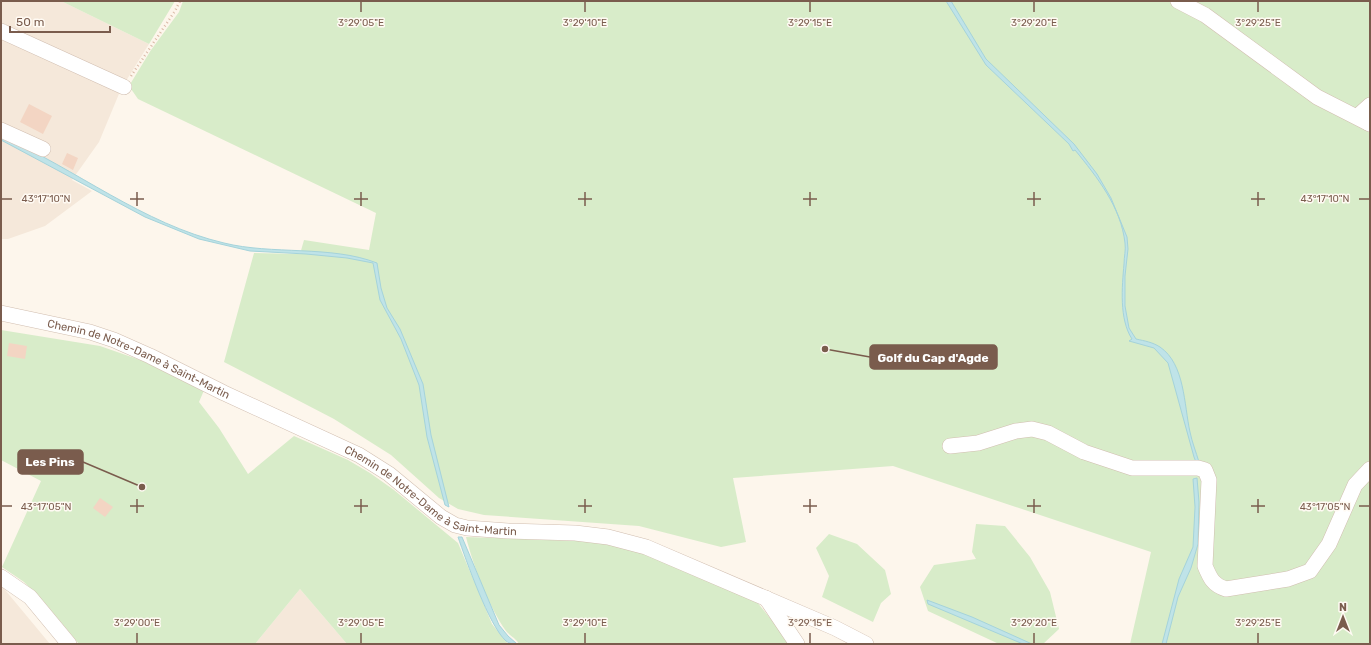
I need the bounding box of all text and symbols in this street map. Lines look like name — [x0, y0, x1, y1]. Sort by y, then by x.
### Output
scale bar — [10, 8, 110, 34]
text: 50 m — [16, 15, 44, 29]
text: 3°29'05"E — [338, 17, 384, 29]
text: 3°29'10"E — [563, 17, 607, 29]
text: 3°29'15"E — [788, 17, 832, 29]
text: 3°29'20"E — [1011, 17, 1057, 29]
text: 3°29'25"E — [1235, 17, 1281, 29]
text: 43°17'10"N — [21, 193, 71, 205]
text: 43°17'10"N — [1300, 193, 1350, 205]
street label: Chemin de Notre-Dame à Saint-Martin — [46, 317, 232, 401]
callout: Golf du Cap d'Agde — [870, 345, 997, 369]
text: Golf du Cap d'Agde — [877, 351, 989, 365]
street label: Chemin de Notre-Dame à Saint-Martin — [342, 443, 517, 538]
callout: Les Pins — [18, 450, 83, 474]
text: Les Pins — [25, 455, 75, 469]
text: 43°17'05"N — [21, 501, 71, 513]
text: 43°17'05"N — [1300, 501, 1350, 513]
north arrow — [1323, 597, 1363, 637]
text: N — [1339, 601, 1347, 614]
text: 3°29'00"E — [114, 617, 160, 629]
text: 3°29'05"E — [338, 617, 384, 629]
text: 3°29'10"E — [563, 617, 607, 629]
text: 3°29'15"E — [788, 617, 832, 629]
text: 3°29'20"E — [1011, 617, 1057, 629]
text: 3°29'25"E — [1235, 617, 1281, 629]

